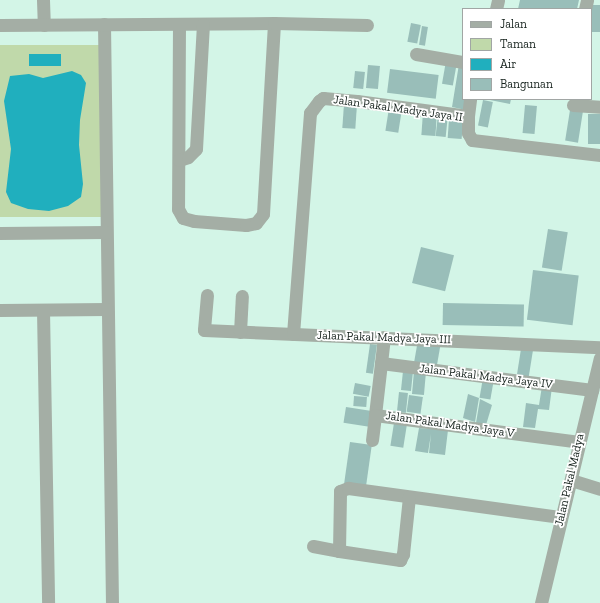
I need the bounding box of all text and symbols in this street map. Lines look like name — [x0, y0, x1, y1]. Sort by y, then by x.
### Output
legend — [462, 8, 592, 100]
text: Jalan — [500, 17, 527, 31]
text: Taman — [500, 37, 536, 51]
text: Air — [500, 57, 516, 71]
text: Bangunan — [500, 77, 553, 91]
street label: Jalan Pakal Madya Jaya II — [332, 93, 464, 125]
street label: Jalan Pakal Madya Jaya III — [317, 328, 451, 348]
street label: Jalan Pakal Madya Jaya IV — [418, 362, 554, 392]
street label: Jalan Pakal Madya Jaya V — [384, 409, 516, 441]
street label: Jalan Pakal Madya — [552, 432, 588, 528]

